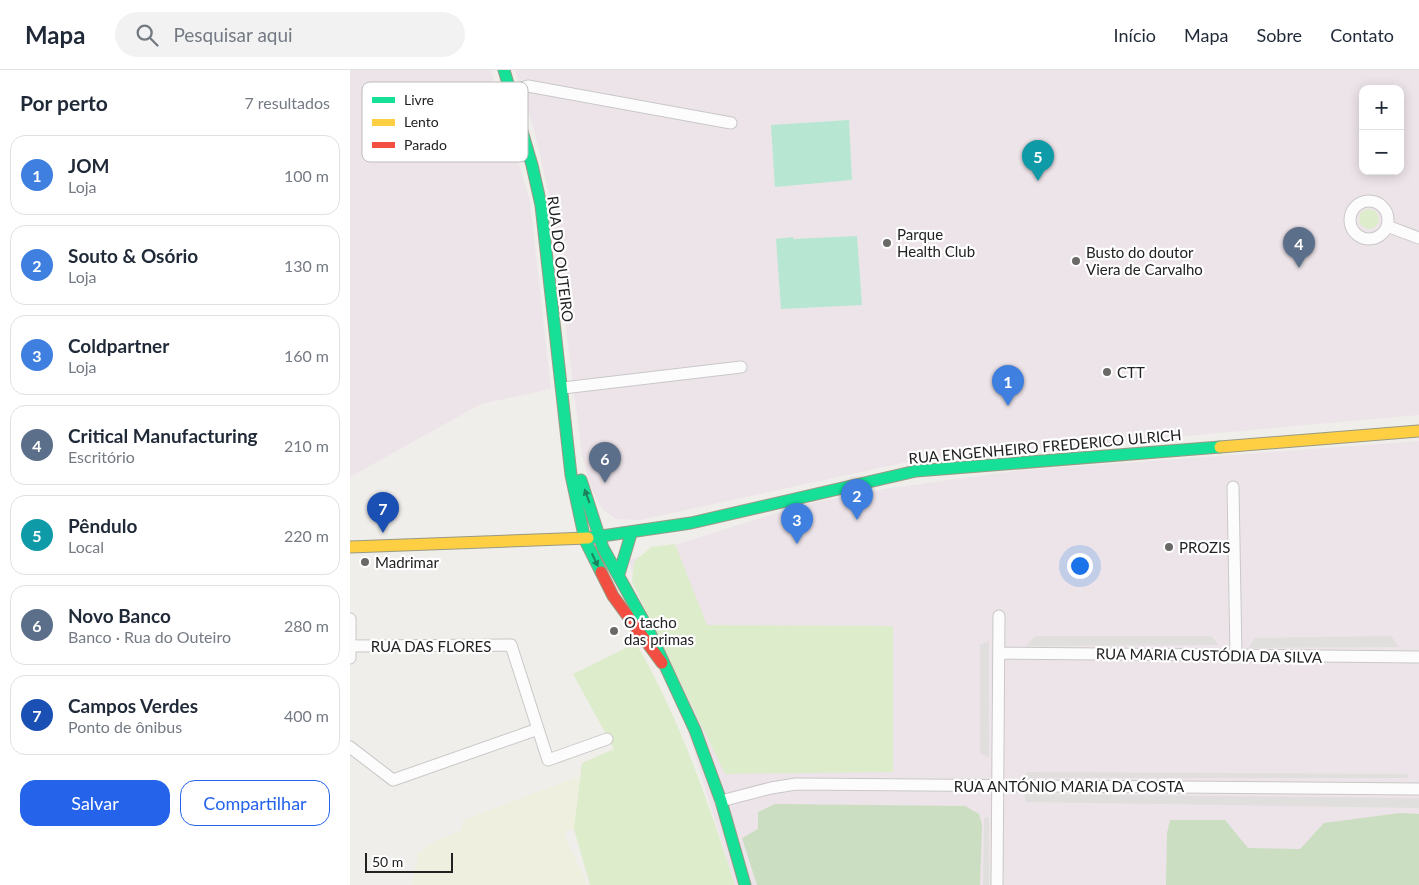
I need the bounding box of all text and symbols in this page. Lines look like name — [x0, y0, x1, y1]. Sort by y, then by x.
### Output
search box — [115, 12, 465, 57]
text: Mapa — [25, 20, 85, 49]
icon: search — [133, 21, 161, 49]
text: Pesquisar aqui — [173, 23, 293, 46]
text: Início — [1114, 24, 1156, 46]
text: Mapa — [1184, 24, 1228, 46]
text: Sobre — [1256, 24, 1302, 46]
text: Contato — [1330, 24, 1394, 46]
legend — [362, 82, 528, 162]
map controls — [1359, 85, 1404, 175]
button: + — [1359, 85, 1404, 130]
text: Por perto — [20, 90, 108, 115]
text: Livre — [404, 91, 434, 108]
text: 7 resultados — [244, 93, 330, 112]
text: Lento — [404, 113, 439, 130]
button: − — [1359, 130, 1404, 175]
text: Parado — [404, 136, 447, 153]
pin: 5 — [1022, 140, 1054, 181]
text: JOM — [68, 154, 109, 177]
text: 1 — [32, 166, 42, 185]
text: 100 m — [284, 166, 329, 185]
text: Loja — [68, 177, 97, 196]
street label: RUA DO OUTEIRO — [544, 195, 578, 323]
place label: Parque Health Club — [897, 225, 975, 260]
pin: 4 — [1283, 227, 1315, 268]
marker: Parque Health Club — [881, 237, 893, 249]
place label: Busto do doutor Viera de Carvalho — [1086, 243, 1203, 278]
text: Souto & Osório — [68, 244, 198, 267]
marker: Busto do doutor Viera de Carvalho — [1070, 255, 1082, 267]
text: 2 — [32, 256, 42, 275]
text: 130 m — [284, 256, 329, 275]
text: Loja — [68, 267, 97, 286]
text: Coldpartner — [68, 334, 169, 357]
text: 3 — [32, 346, 42, 365]
text: 160 m — [284, 346, 329, 365]
text: Loja — [68, 357, 97, 376]
place label: CTT — [1117, 363, 1145, 381]
pin: 1 — [992, 365, 1024, 406]
marker: CTT — [1101, 366, 1113, 378]
text: Critical Manufacturing — [68, 424, 258, 447]
street label: RUA ENGENHEIRO FREDERICO ULRICH — [908, 425, 1182, 467]
text: 4 — [32, 436, 42, 455]
text: 210 m — [284, 436, 329, 455]
pin: 6 — [589, 442, 621, 483]
text: Escritório — [68, 447, 135, 466]
pin: 2 — [841, 479, 873, 520]
one-way arrow — [583, 488, 591, 503]
pin: 7 — [367, 492, 399, 533]
pin: 3 — [781, 503, 813, 544]
text: Pêndulo — [68, 514, 137, 537]
text: 5 — [32, 526, 42, 545]
text: 220 m — [284, 526, 329, 545]
text: Local — [68, 537, 104, 556]
place label: PROZIS — [1179, 538, 1230, 556]
marker: PROZIS — [1163, 541, 1175, 553]
place label: Madrimar — [375, 553, 439, 571]
one-way arrow — [591, 553, 599, 567]
your location — [1067, 553, 1093, 579]
marker: Madrimar — [359, 556, 371, 568]
text: Novo Banco — [68, 604, 171, 627]
place label: O tacho das primas — [624, 613, 694, 648]
text: 6 — [32, 616, 42, 635]
text: 280 m — [284, 616, 329, 635]
marker: O tacho das primas — [608, 625, 620, 637]
text: Banco · Rua do Outeiro — [68, 627, 231, 646]
street label: RUA DAS FLORES — [371, 637, 491, 655]
street label: RUA MARIA CUSTÓDIA DA SILVA — [1096, 644, 1323, 666]
text: Campos Verdes — [68, 694, 198, 717]
text: 7 — [32, 706, 42, 725]
text: 400 m — [284, 706, 329, 725]
text: Ponto de ônibus — [68, 717, 182, 736]
street label: RUA ANTÓNIO MARIA DA COSTA — [954, 777, 1185, 795]
button: Salvar — [20, 780, 170, 826]
button: Compartilhar — [180, 780, 330, 826]
scale bar — [365, 850, 452, 873]
text: 50 m — [372, 853, 403, 870]

